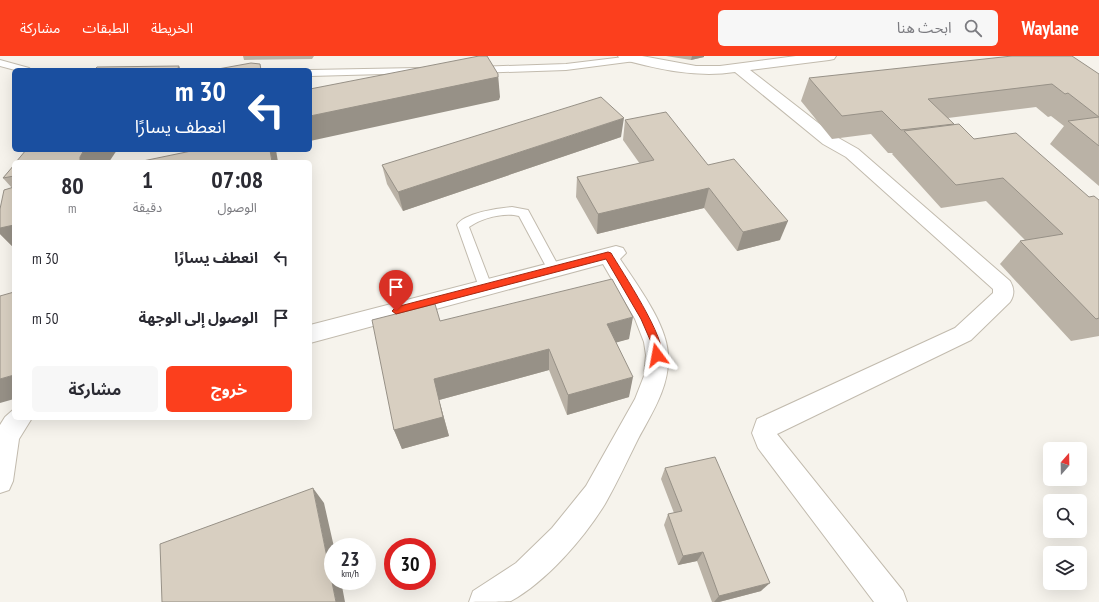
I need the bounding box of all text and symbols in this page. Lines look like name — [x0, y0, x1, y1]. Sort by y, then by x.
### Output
search box — [718, 10, 998, 46]
text: Waylane — [1022, 16, 1079, 40]
icon: search — [962, 17, 984, 39]
text: ابحث هنا — [897, 18, 952, 37]
text: مشاركة — [20, 19, 60, 37]
text: الطبقات — [82, 19, 129, 37]
text: الخريطة — [151, 19, 193, 37]
text: 30 m — [175, 72, 226, 109]
icon: left — [240, 84, 292, 136]
text: انعطف يسارًا — [135, 115, 226, 138]
text: 1 — [142, 164, 153, 195]
text: 07:08 — [211, 164, 263, 195]
text: 80 — [61, 170, 84, 201]
text: دقيقة — [133, 199, 162, 216]
text: الوصول — [217, 199, 257, 216]
text: m — [68, 200, 77, 217]
icon: left — [270, 247, 292, 269]
text: انعطف يسارًا — [174, 248, 258, 267]
text: 30 m — [32, 249, 58, 268]
pin — [379, 270, 413, 311]
icon: arrive — [385, 276, 407, 298]
icon: arrive — [270, 307, 292, 329]
text: الوصول إلى الوجهة — [139, 308, 258, 327]
text: 50 m — [32, 309, 58, 328]
position arrow — [636, 334, 678, 376]
button: مشاركة — [32, 366, 158, 412]
button: خروج — [166, 366, 292, 412]
north arrow — [1043, 442, 1087, 486]
map controls — [1043, 442, 1087, 590]
button: search — [1043, 494, 1087, 538]
speed limit sign: 30 — [384, 538, 436, 590]
text: 23 — [340, 546, 360, 572]
button: layers — [1043, 546, 1087, 590]
text: km/h — [341, 567, 359, 580]

